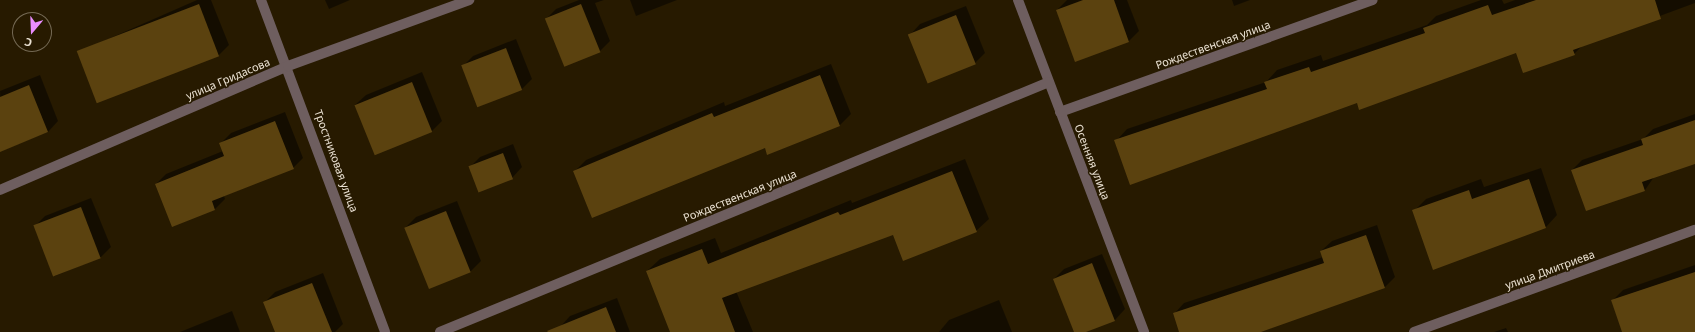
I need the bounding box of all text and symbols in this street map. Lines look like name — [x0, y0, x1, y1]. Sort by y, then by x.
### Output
north arrow — [12, 12, 52, 52]
street label: Рождественская улица — [1154, 18, 1272, 72]
text: С — [22, 35, 34, 51]
street label: улица Гридасова — [184, 55, 272, 103]
street label: Тростниковая улица — [311, 108, 361, 214]
street label: Осенняя улица — [1072, 122, 1112, 202]
street label: Рождественская улица — [681, 167, 799, 225]
street label: улица Дмитриева — [1503, 248, 1597, 292]

